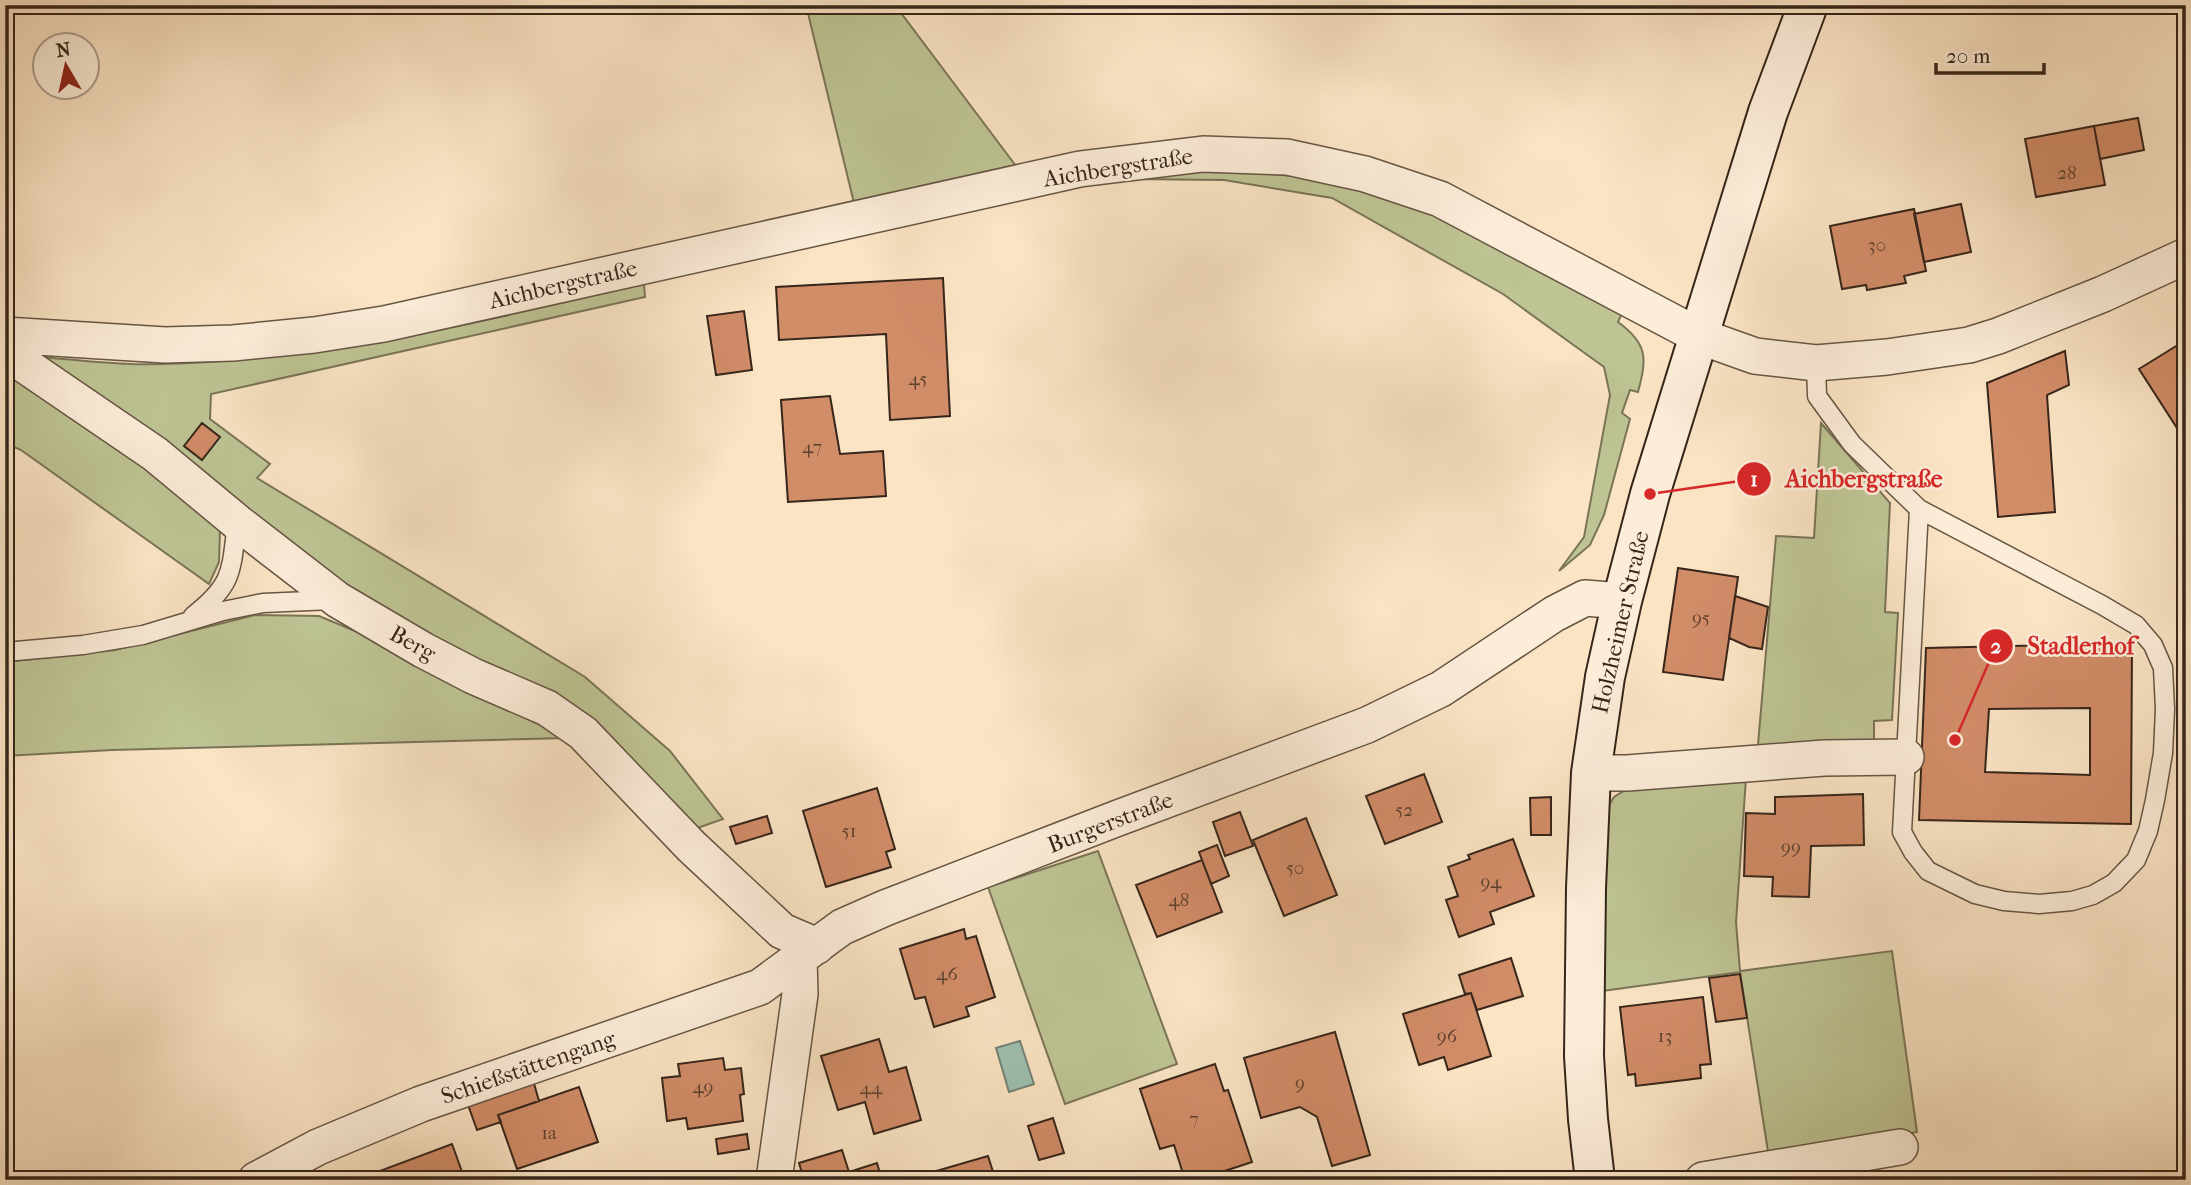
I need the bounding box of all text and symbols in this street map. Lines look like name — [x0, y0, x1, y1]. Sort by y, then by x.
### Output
north arrow — [32, 32, 102, 102]
scale bar — [1936, 32, 2044, 76]
text: N — [55, 38, 73, 62]
text: 20 m — [1946, 44, 1991, 68]
street label: Aichbergstraße — [1040, 142, 1195, 193]
house number: 28 — [2057, 162, 2077, 184]
house number: 30 — [1868, 234, 1886, 256]
street label: Aichbergstraße — [486, 254, 640, 315]
house number: 45 — [909, 368, 927, 390]
house number: 47 — [802, 436, 822, 458]
callout: Aichbergstraße — [1736, 456, 1957, 501]
text: Aichbergstraße — [1783, 465, 1943, 493]
text: 1 — [1750, 467, 1758, 491]
street label: Holzheimer Straße — [1586, 528, 1655, 716]
house number: 95 — [1692, 607, 1710, 629]
street label: Berg — [385, 620, 441, 667]
callout: Stadlerhof — [1978, 623, 2148, 668]
text: Stadlerhof — [2028, 632, 2139, 660]
text: 2 — [1991, 634, 2002, 658]
street label: Burgerstraße — [1044, 786, 1177, 859]
house number: 52 — [1395, 799, 1413, 821]
house number: 51 — [842, 820, 857, 842]
house number: 99 — [1781, 836, 1801, 858]
house number: 50 — [1286, 857, 1304, 879]
house number: 94 — [1480, 871, 1502, 893]
house number: 48 — [1169, 889, 1189, 911]
house number: 46 — [936, 963, 958, 985]
street label: Schießstättengang — [437, 1025, 620, 1110]
house number: 96 — [1437, 1025, 1458, 1047]
house number: 13 — [1658, 1025, 1672, 1047]
house number: 9 — [1295, 1072, 1305, 1094]
house number: 49 — [692, 1076, 714, 1098]
house number: 44 — [860, 1077, 883, 1099]
house number: 7 — [1189, 1108, 1199, 1130]
house number: 1a — [541, 1122, 557, 1144]

